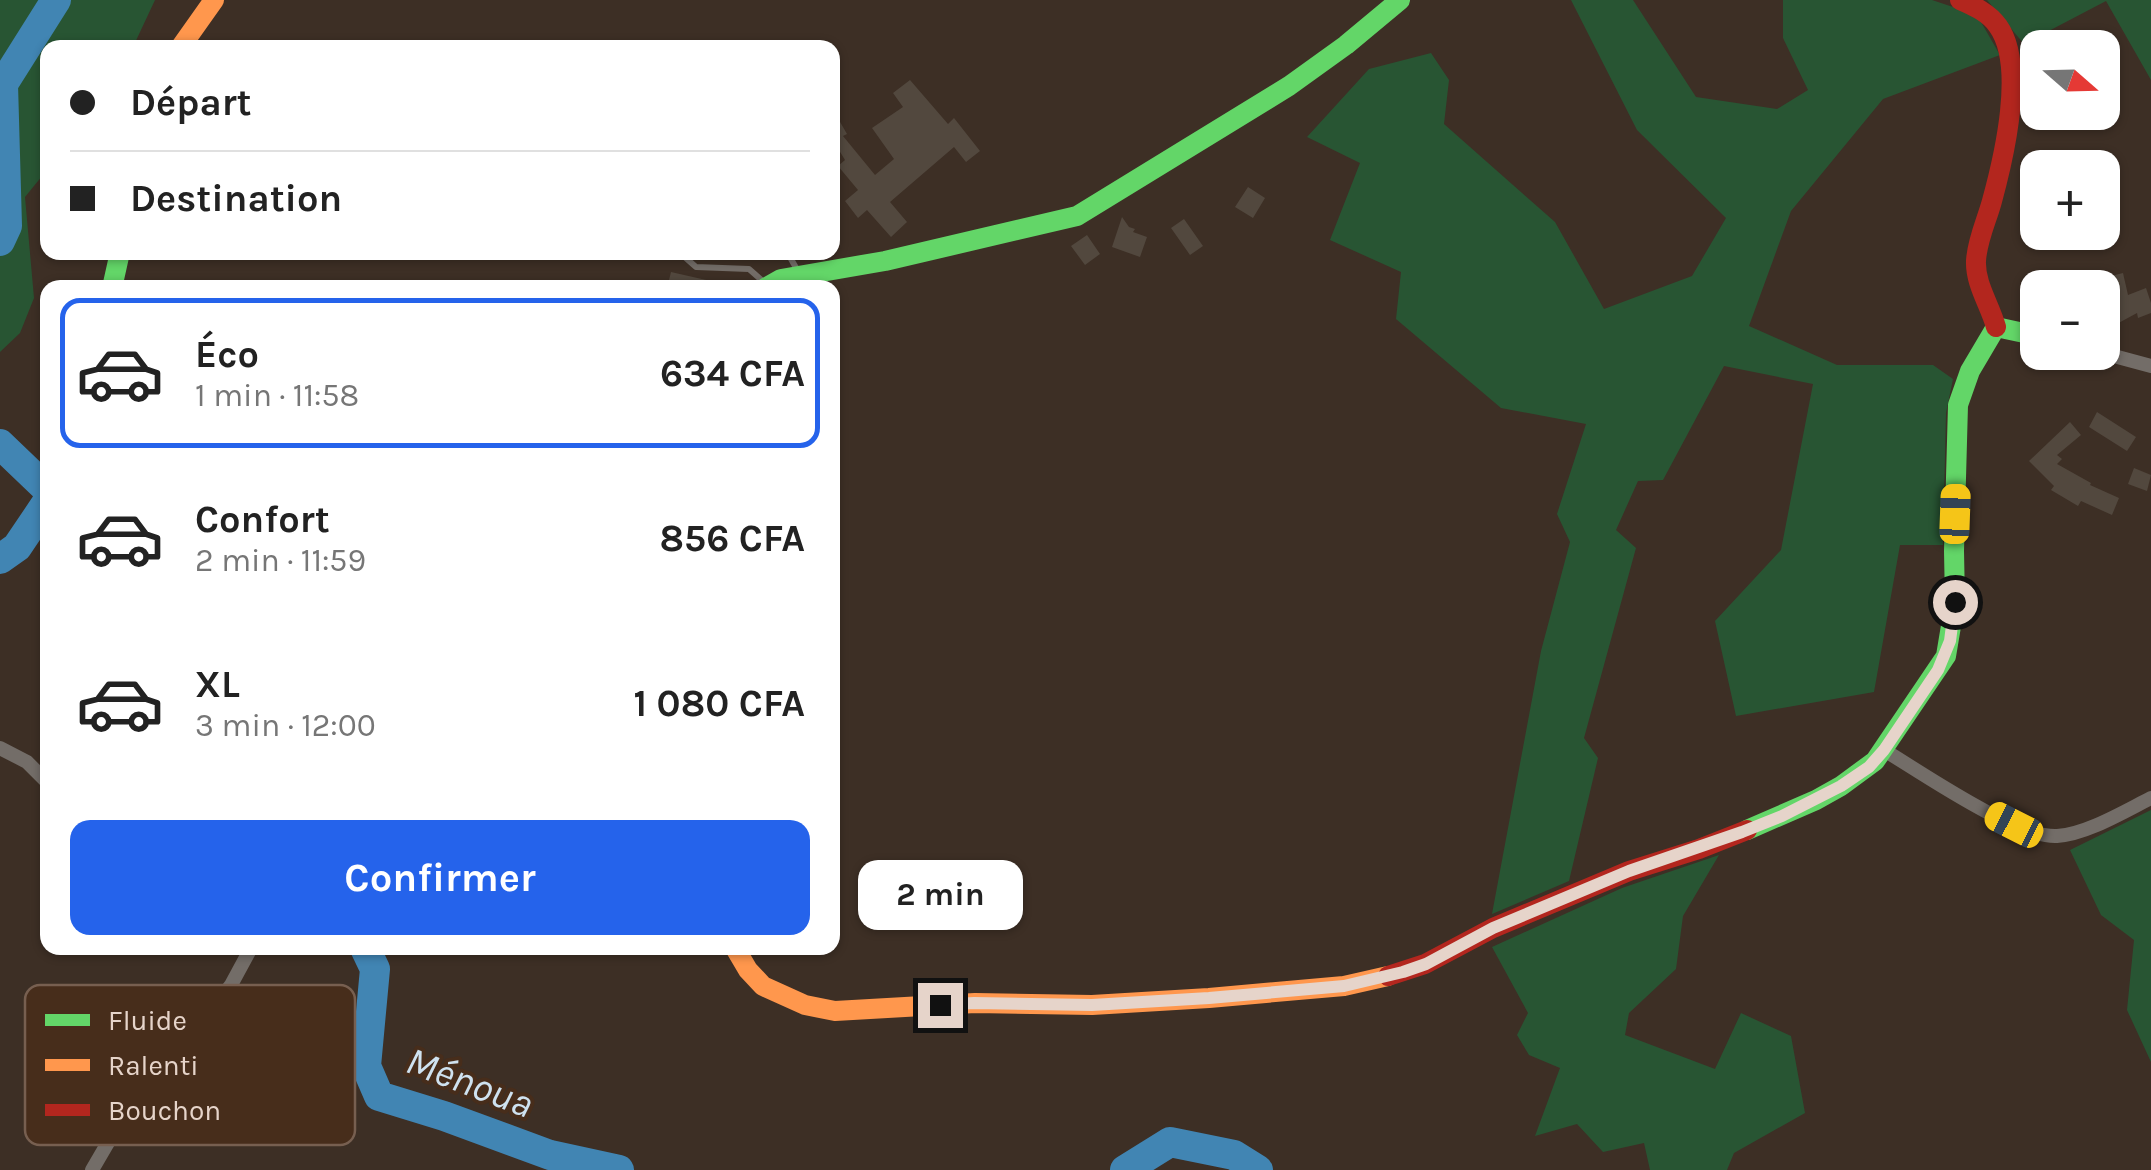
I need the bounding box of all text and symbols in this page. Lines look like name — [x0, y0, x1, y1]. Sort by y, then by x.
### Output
north arrow — [2020, 30, 2120, 130]
map controls — [2020, 30, 2120, 370]
text: Départ — [130, 80, 252, 125]
button: + — [2020, 150, 2120, 250]
text: Destination — [130, 176, 342, 221]
button: − — [2020, 270, 2120, 370]
icon: car — [75, 328, 165, 418]
text: Éco — [195, 332, 259, 377]
text: 634 CFA — [660, 351, 805, 396]
text: 1 min · 11:58 — [195, 377, 359, 414]
car — [1939, 483, 1971, 545]
icon: car — [75, 493, 165, 583]
text: Confort — [195, 497, 330, 542]
text: 856 CFA — [659, 516, 805, 561]
text: 2 min · 11:59 — [195, 542, 366, 579]
route start — [1933, 580, 1978, 625]
icon: car — [75, 658, 165, 748]
text: XL — [195, 662, 240, 707]
text: 1 080 CFA — [633, 681, 805, 726]
text: 3 min · 12:00 — [195, 707, 376, 744]
car — [1980, 798, 2048, 852]
button: Confirmer — [70, 820, 810, 935]
callout: 2 min — [858, 860, 1022, 930]
text: 2 min — [896, 876, 985, 913]
route end — [918, 983, 963, 1028]
legend — [25, 985, 355, 1145]
text: Fluide — [108, 1004, 187, 1037]
water label: Ménoua — [400, 1036, 540, 1128]
text: Ralenti — [108, 1049, 199, 1082]
text: Bouchon — [108, 1094, 221, 1127]

